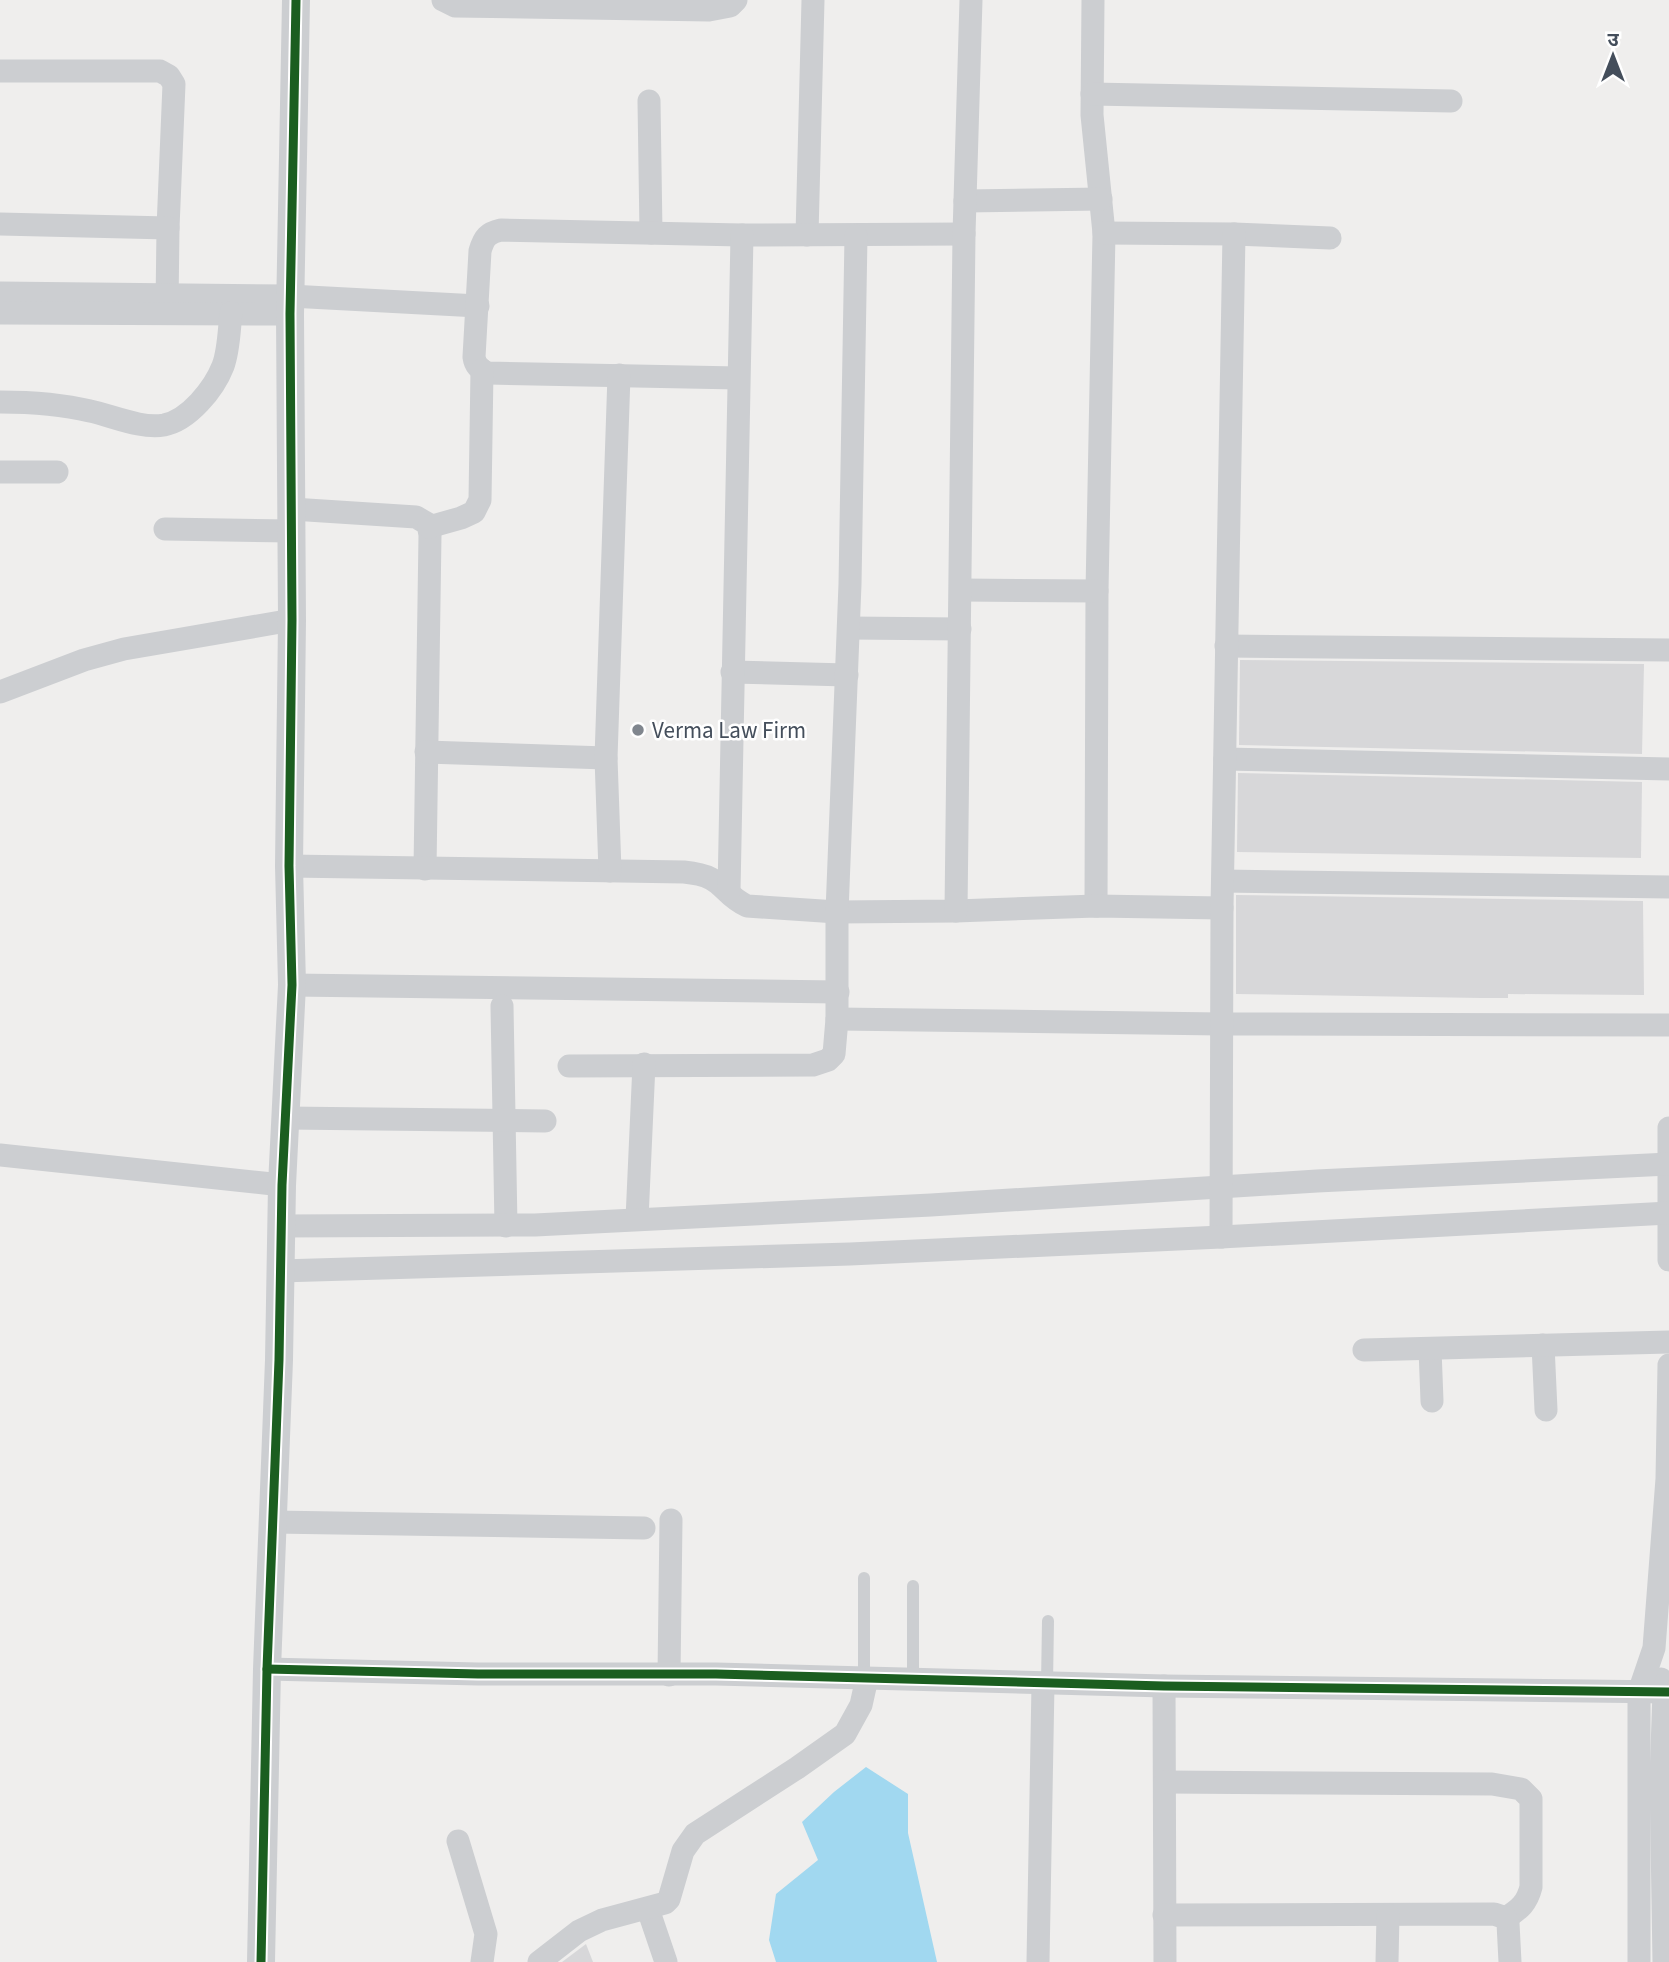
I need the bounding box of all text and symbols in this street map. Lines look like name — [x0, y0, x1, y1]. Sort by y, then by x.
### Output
north arrow — [1578, 21, 1648, 91]
text: उ — [1607, 27, 1619, 54]
place label: Verma Law Firm — [652, 714, 806, 747]
marker: Verma Law Firm — [630, 722, 646, 738]

